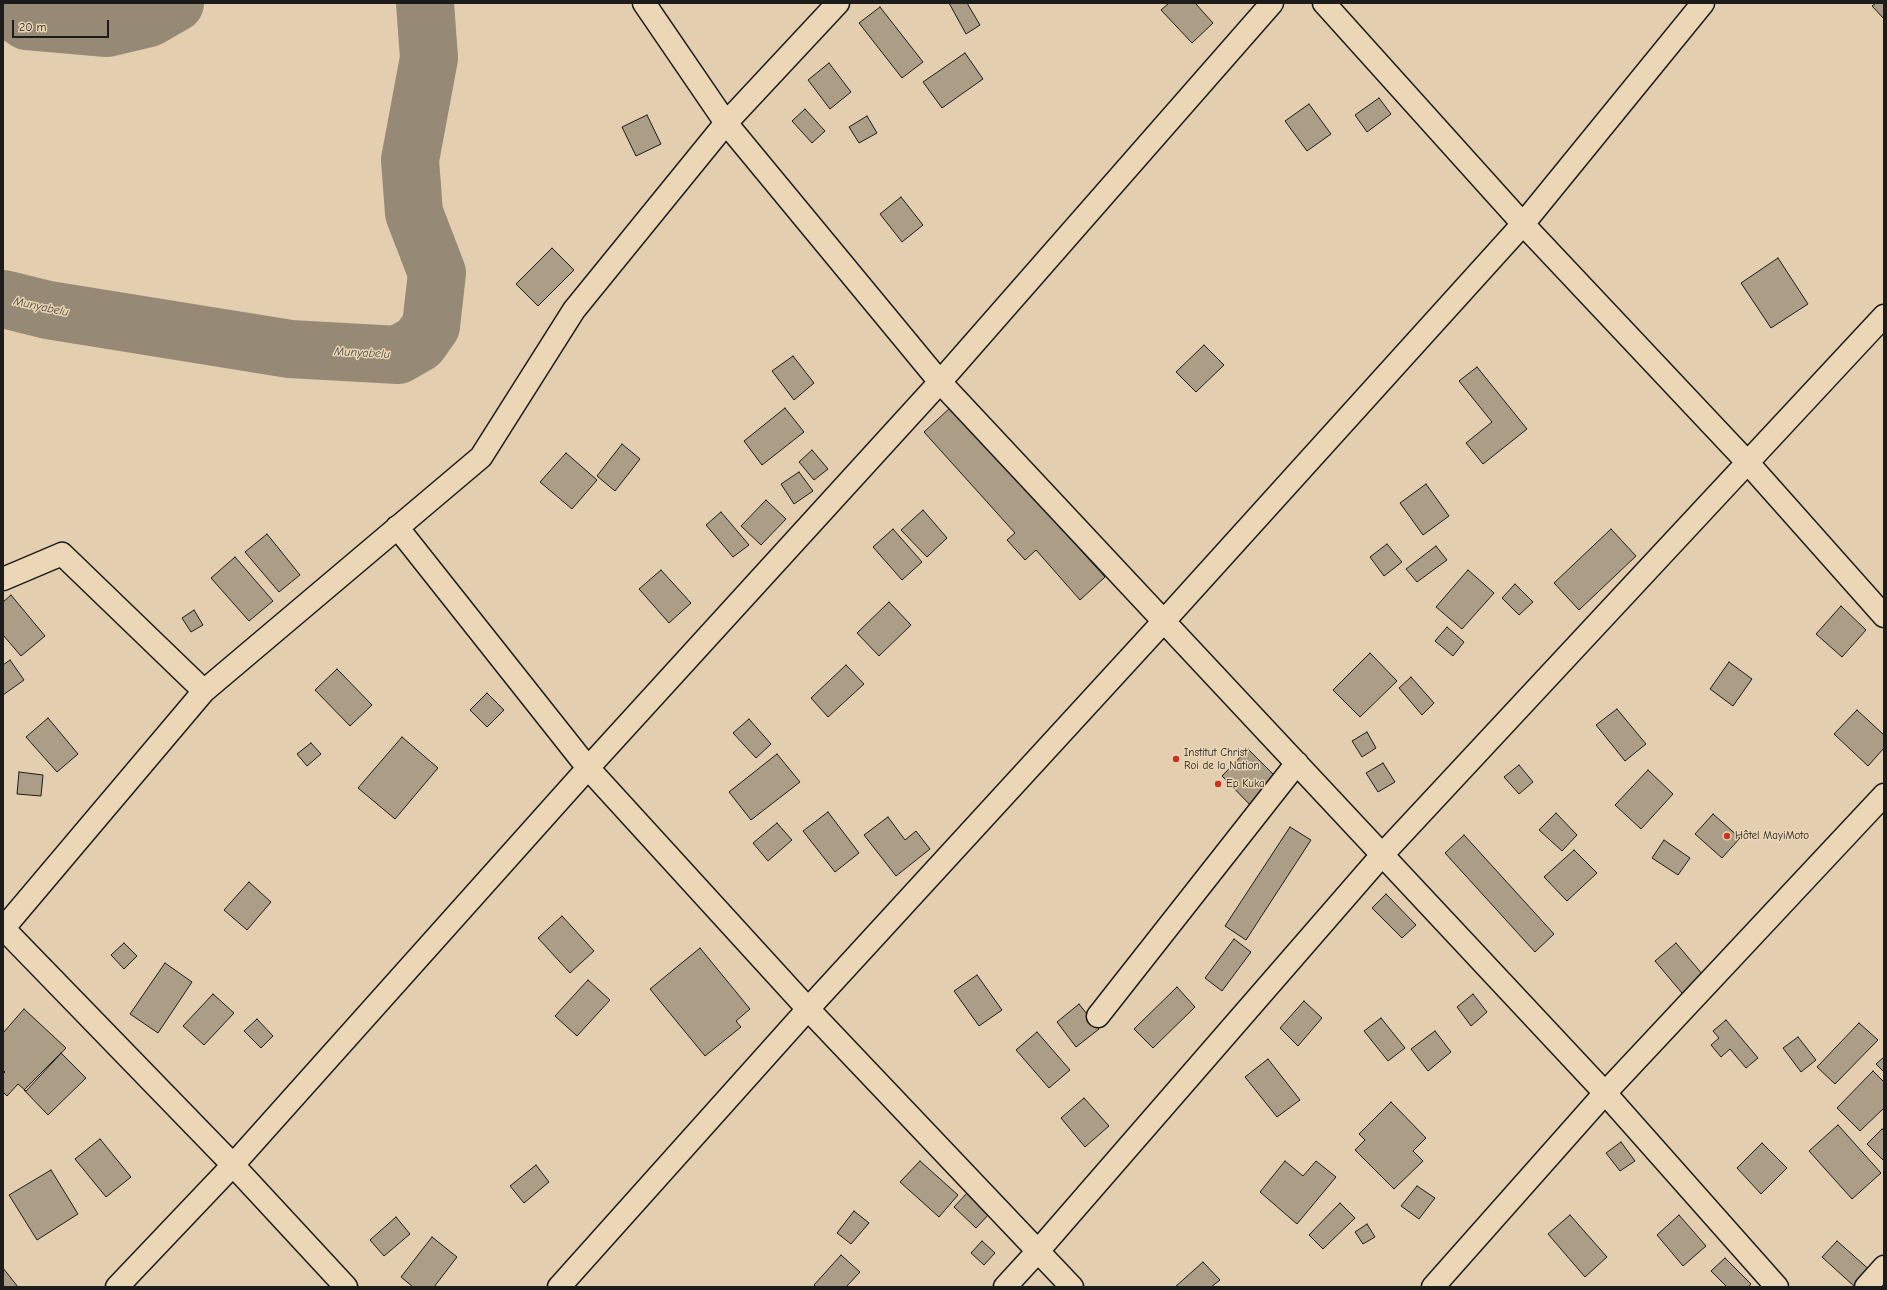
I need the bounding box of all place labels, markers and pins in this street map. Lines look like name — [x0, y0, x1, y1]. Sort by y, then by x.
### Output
place label: Institut Christ Roi de la Nation — [1184, 746, 1260, 772]
marker: Institut Christ Roi de la Nation — [1171, 754, 1181, 764]
place label: Ep Kuka — [1226, 777, 1265, 791]
marker: Ep Kuka — [1213, 779, 1223, 789]
place label: Hôtel MayiMoto — [1735, 829, 1809, 843]
marker: Hôtel MayiMoto — [1722, 831, 1732, 841]

